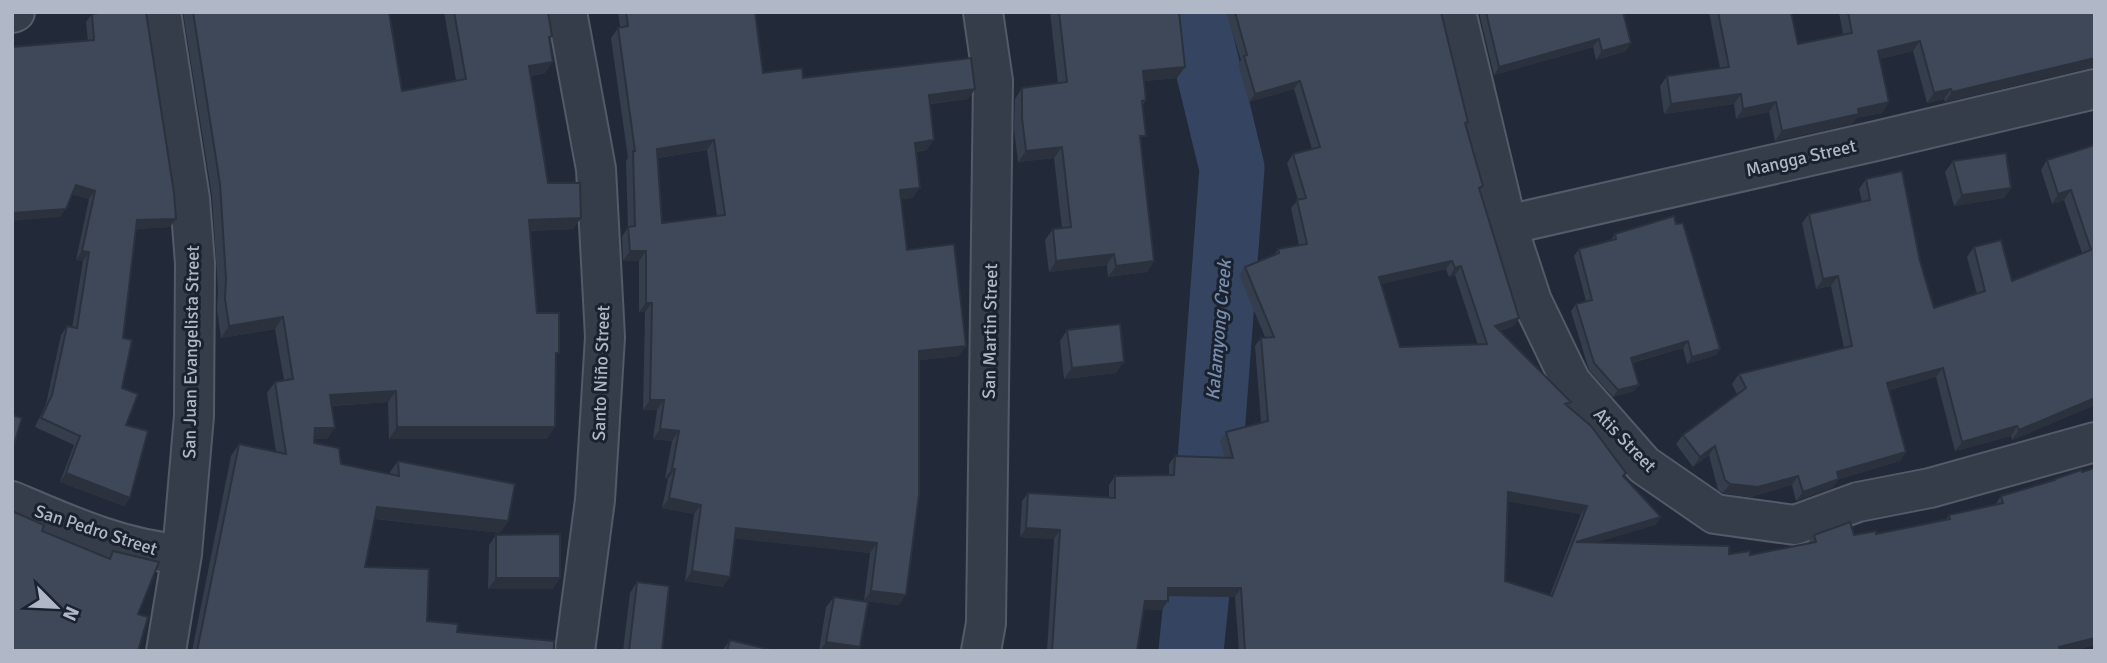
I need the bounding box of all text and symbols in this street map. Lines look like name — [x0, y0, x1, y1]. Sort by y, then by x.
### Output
street label: Mangga Street — [1744, 135, 1858, 181]
street label: San Juan Evangelista Street — [178, 245, 204, 459]
water label: Kalamyong Creek — [1201, 257, 1237, 401]
street label: San Martin Street — [978, 263, 1002, 399]
street label: Santo Niño Street — [588, 305, 614, 441]
street label: Atis Street — [1589, 403, 1661, 477]
street label: San Pedro Street — [32, 500, 160, 560]
north arrow — [21, 572, 91, 642]
text: N — [57, 603, 84, 624]

